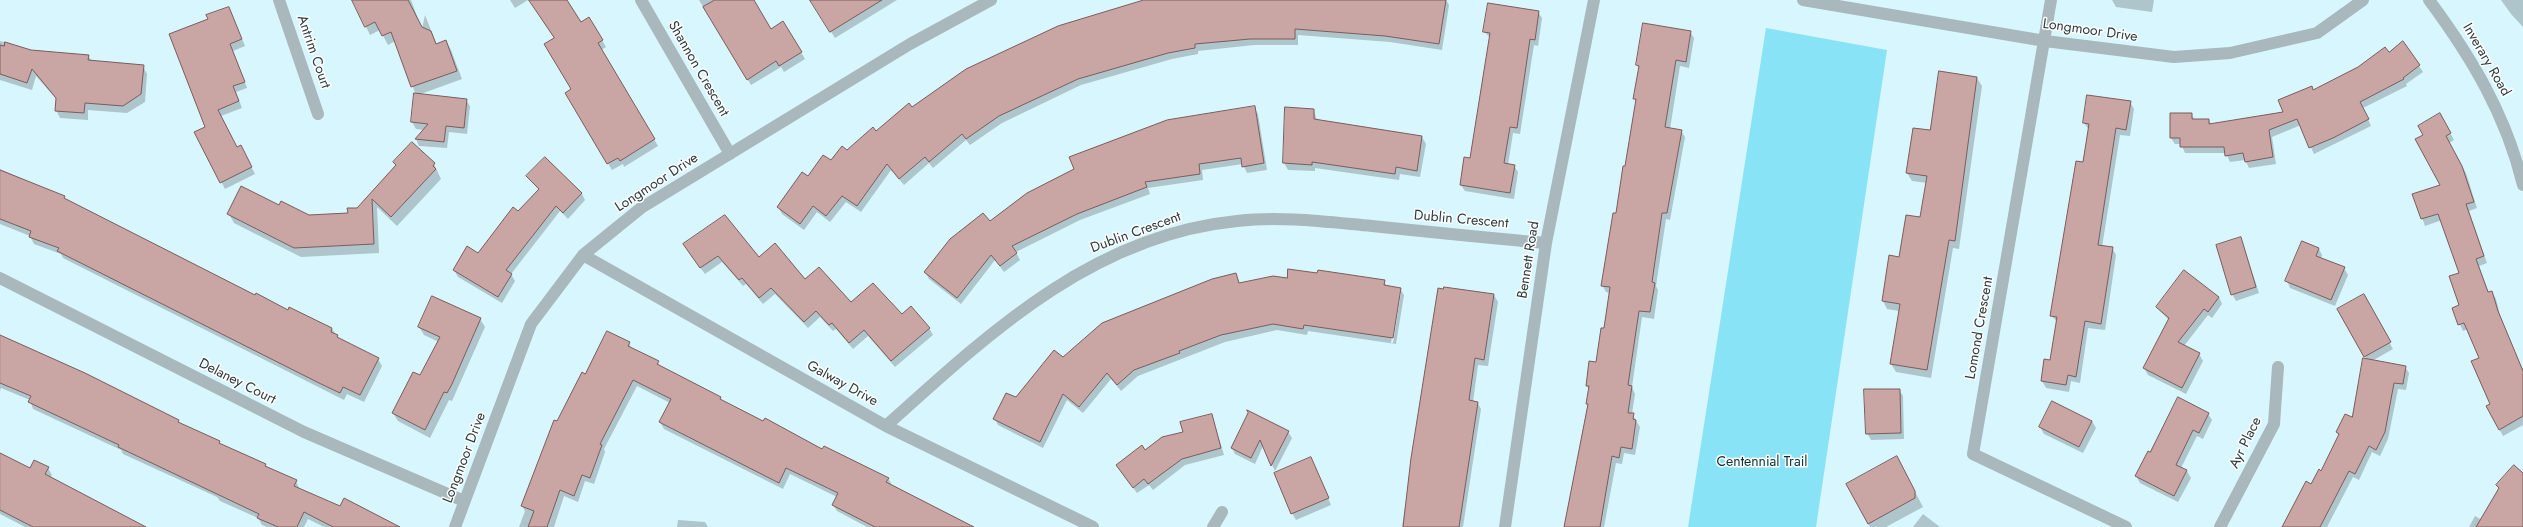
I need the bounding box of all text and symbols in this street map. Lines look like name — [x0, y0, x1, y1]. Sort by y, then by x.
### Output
street label: Antrim Court — [293, 13, 333, 91]
street label: Longmoor Drive — [2041, 16, 2139, 46]
street label: Shannon Crescent — [664, 18, 732, 120]
street label: Inverary Road — [2458, 21, 2514, 99]
street label: Longmoor Drive — [612, 150, 702, 216]
street label: Dublin Crescent — [1413, 207, 1509, 233]
street label: Dublin Crescent — [1089, 209, 1183, 257]
street label: Bennett Road — [1515, 220, 1543, 300]
street label: Lomond Crescent — [1963, 275, 1997, 381]
street label: Delaney Court — [196, 355, 278, 409]
street label: Galway Drive — [804, 358, 880, 410]
street label: Longmoor Drive — [440, 410, 490, 506]
street label: Ayr Place — [2226, 414, 2266, 472]
park label: Centennial Trail — [1717, 455, 1807, 471]

